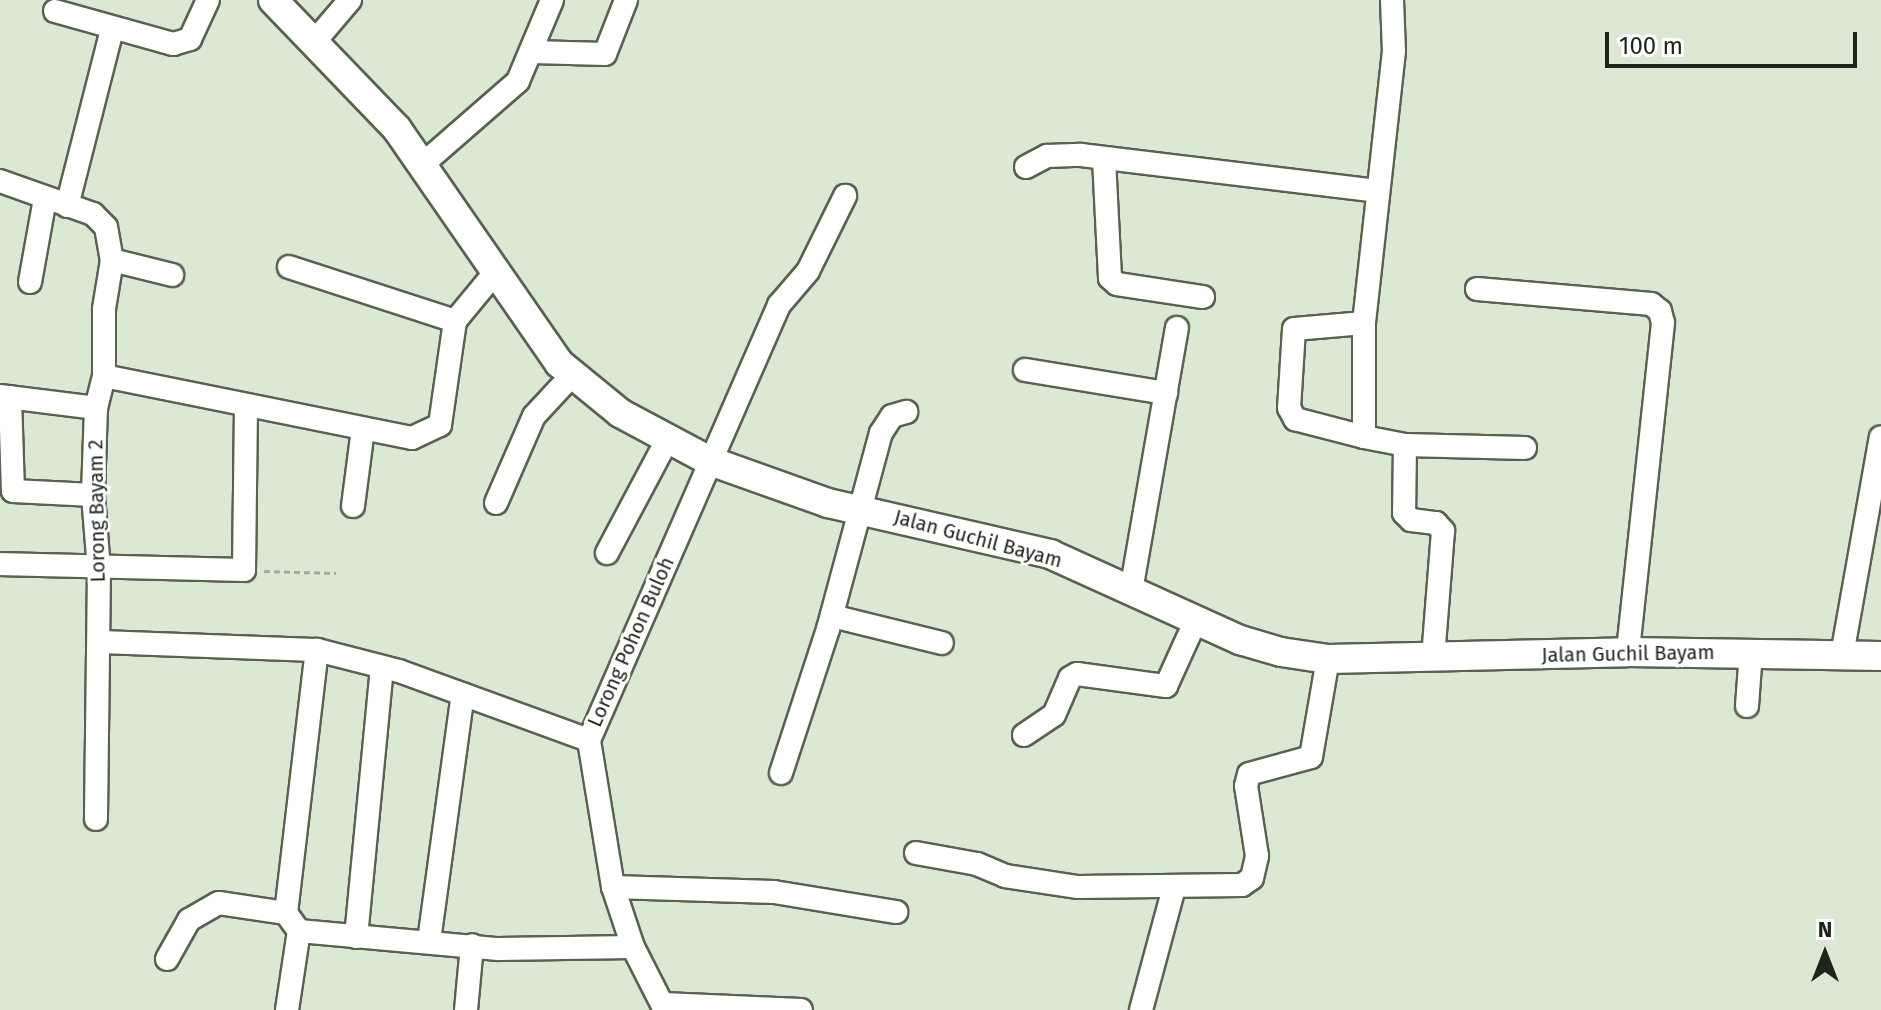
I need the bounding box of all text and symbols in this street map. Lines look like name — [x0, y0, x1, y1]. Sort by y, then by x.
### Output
scale bar — [1609, 16, 1861, 66]
text: 100 m — [1619, 32, 1683, 60]
street label: Lorong Bayam 2 — [84, 439, 110, 583]
street label: Jalan Guchil Bayam — [891, 505, 1065, 573]
street label: Lorong Pohon Buloh — [583, 553, 679, 731]
street label: Jalan Guchil Bayam — [1541, 640, 1715, 668]
north arrow — [1785, 914, 1865, 994]
text: N — [1818, 916, 1832, 943]

